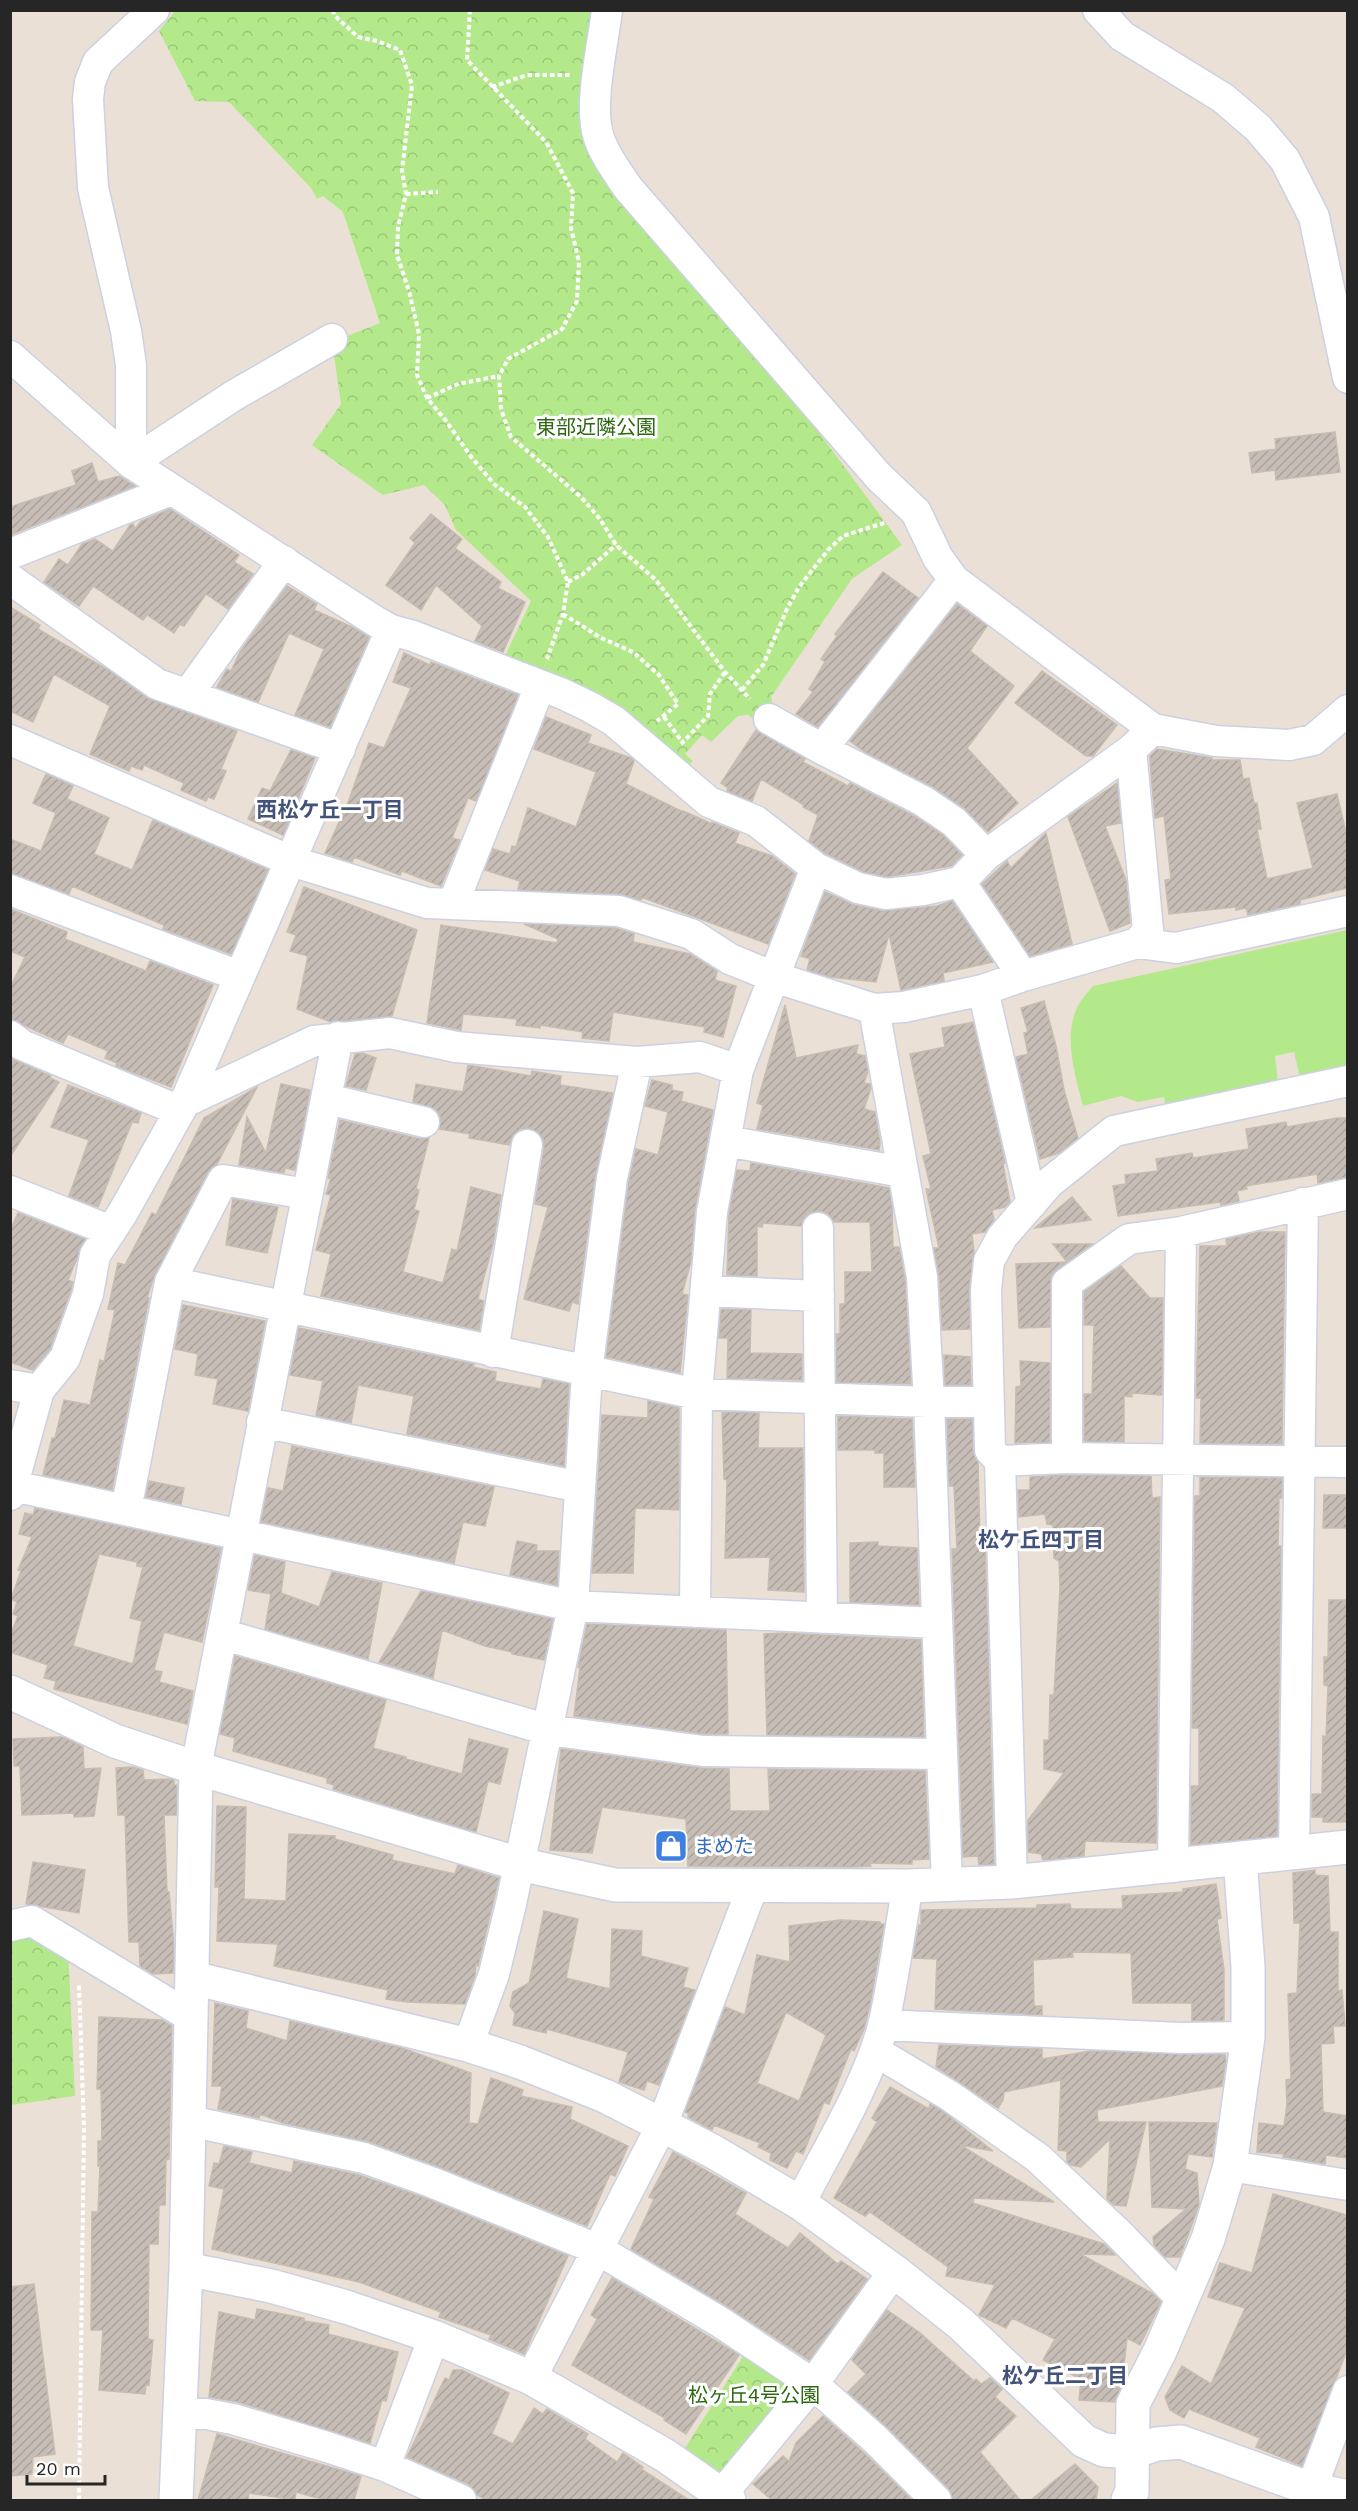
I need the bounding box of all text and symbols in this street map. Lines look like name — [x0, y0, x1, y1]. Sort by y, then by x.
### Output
park label: 東部近隣公園 — [536, 415, 656, 439]
district label: 西松ケ丘一丁目 — [257, 797, 404, 822]
district label: 松ケ丘四丁目 — [978, 1527, 1104, 1552]
shop icon: まめた — [653, 1828, 689, 1864]
place label: まめた — [694, 1834, 754, 1858]
district label: 松ケ丘二丁目 — [1002, 2363, 1128, 2388]
park label: 松ヶ丘4号公園 — [688, 2383, 820, 2407]
scale bar — [27, 2448, 105, 2486]
text: 20 m — [36, 2458, 81, 2479]

